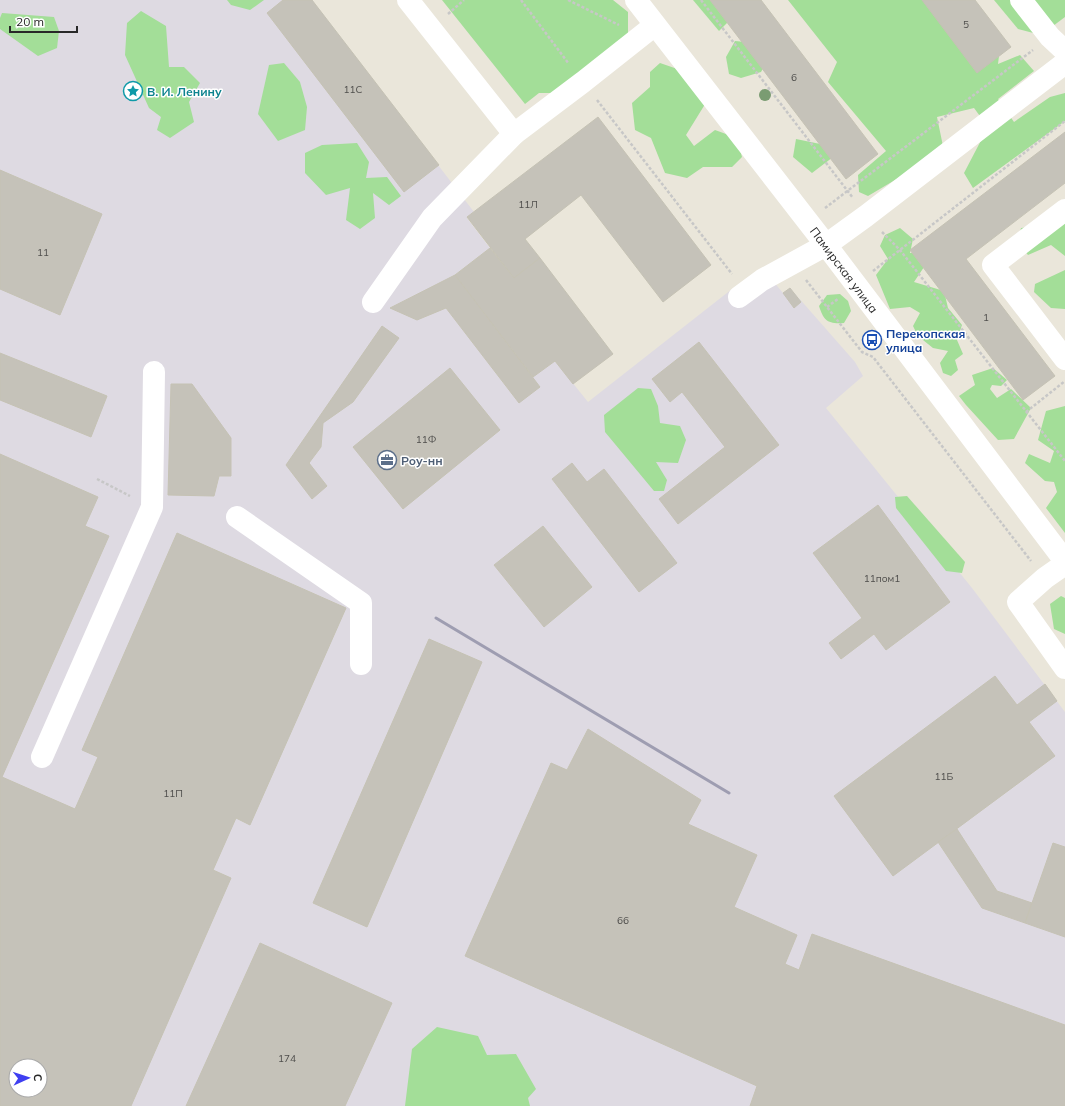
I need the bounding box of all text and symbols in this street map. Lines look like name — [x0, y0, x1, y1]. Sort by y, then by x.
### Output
scale bar — [10, 8, 77, 34]
text: 20 m — [16, 14, 44, 29]
house number: 5 — [963, 18, 969, 31]
house number: 6 — [791, 71, 797, 84]
place icon: В. И. Ленину — [122, 80, 144, 102]
house number: 11С — [344, 83, 363, 96]
place label: В. И. Ленину — [147, 84, 222, 99]
house number: 11Л — [518, 198, 538, 211]
street label: Памирская улица — [807, 224, 881, 316]
house number: 11 — [37, 246, 49, 259]
house number: 1 — [983, 311, 989, 324]
place label: Перекопская улица — [886, 326, 965, 355]
bus stop icon: Перекопская улица — [861, 329, 883, 351]
house number: 11Ф — [416, 433, 437, 446]
office icon: Роу-нн — [376, 449, 398, 471]
place label: Роу-нн — [401, 453, 443, 468]
house number: 11пом1 — [864, 572, 900, 585]
house number: 11Б — [935, 770, 954, 783]
house number: 11П — [163, 787, 183, 800]
house number: 66 — [617, 914, 629, 927]
house number: 174 — [278, 1052, 296, 1065]
north arrow — [8, 1058, 48, 1098]
text: С — [31, 1073, 45, 1082]

